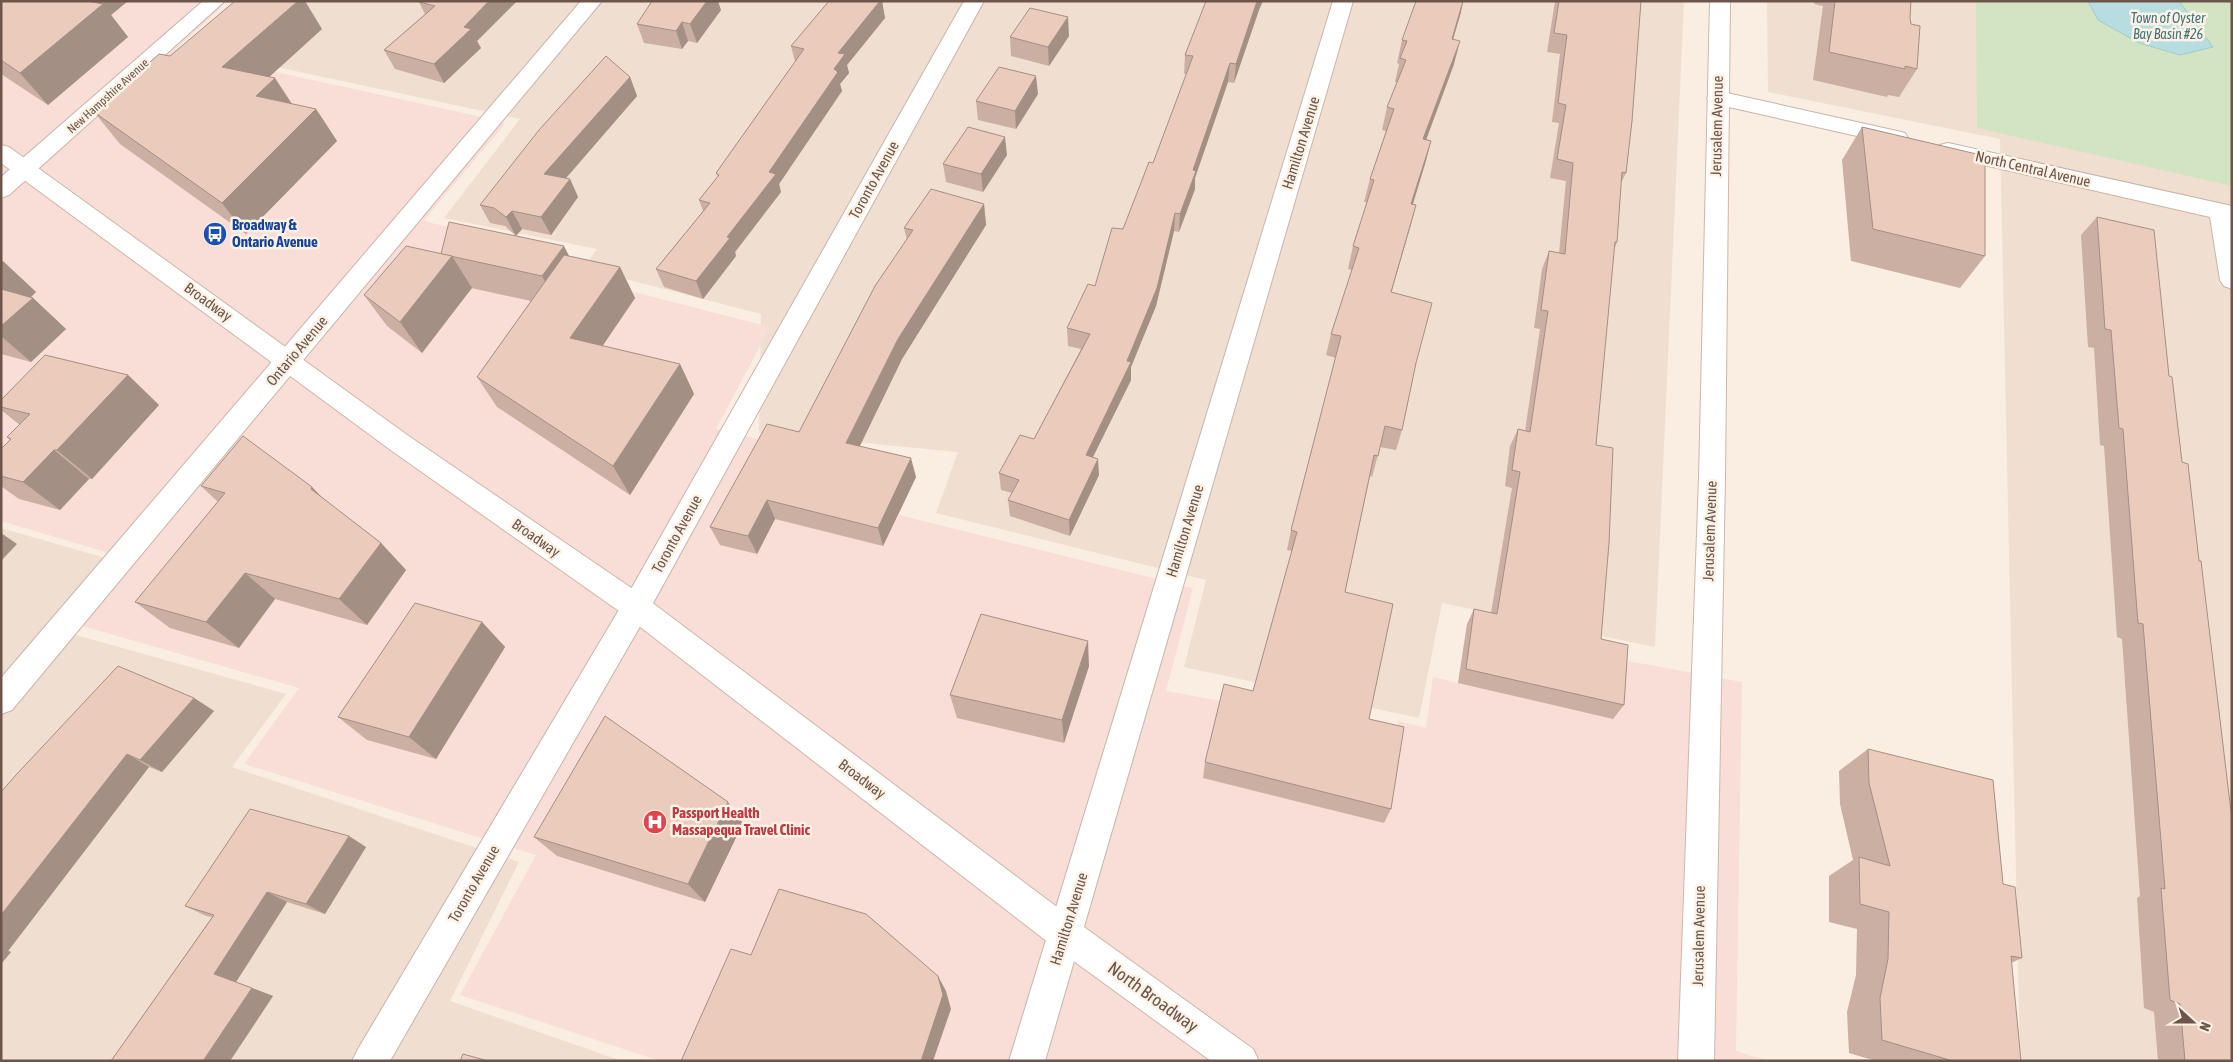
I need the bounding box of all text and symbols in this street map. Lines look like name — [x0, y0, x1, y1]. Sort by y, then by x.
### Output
water label: Town of Oyster Bay Basin #26 — [2131, 10, 2206, 42]
street label: New Hampshire Avenue — [64, 56, 152, 136]
street label: Jerusalem Avenue — [1707, 75, 1726, 176]
street label: Hamilton Avenue — [1278, 94, 1323, 191]
street label: Toronto Avenue — [845, 138, 902, 222]
street label: North Central Avenue — [1974, 147, 2093, 190]
place label: Broadway & Ontario Avenue — [232, 216, 318, 250]
bus stop icon: Broadway & Ontario Avenue — [202, 221, 228, 247]
street label: Broadway — [181, 279, 235, 325]
street label: Ontario Avenue — [263, 312, 331, 389]
street label: Jerusalem Avenue — [1699, 480, 1720, 582]
street label: Hamilton Avenue — [1162, 482, 1207, 579]
street label: Toronto Avenue — [648, 492, 705, 576]
street label: Broadway — [509, 515, 564, 560]
street label: Broadway — [835, 755, 889, 802]
place label: Passport Health Massapequa Travel Clinic — [672, 804, 810, 838]
hospital icon: Passport Health Massapequa Travel Clinic — [642, 809, 668, 835]
street label: Toronto Avenue — [445, 842, 503, 925]
street label: Hamilton Avenue — [1046, 870, 1091, 967]
street label: Jerusalem Avenue — [1689, 885, 1708, 986]
street label: North Broadway — [1104, 957, 1202, 1036]
north arrow — [2168, 997, 2218, 1047]
text: N — [2196, 1020, 2214, 1033]

